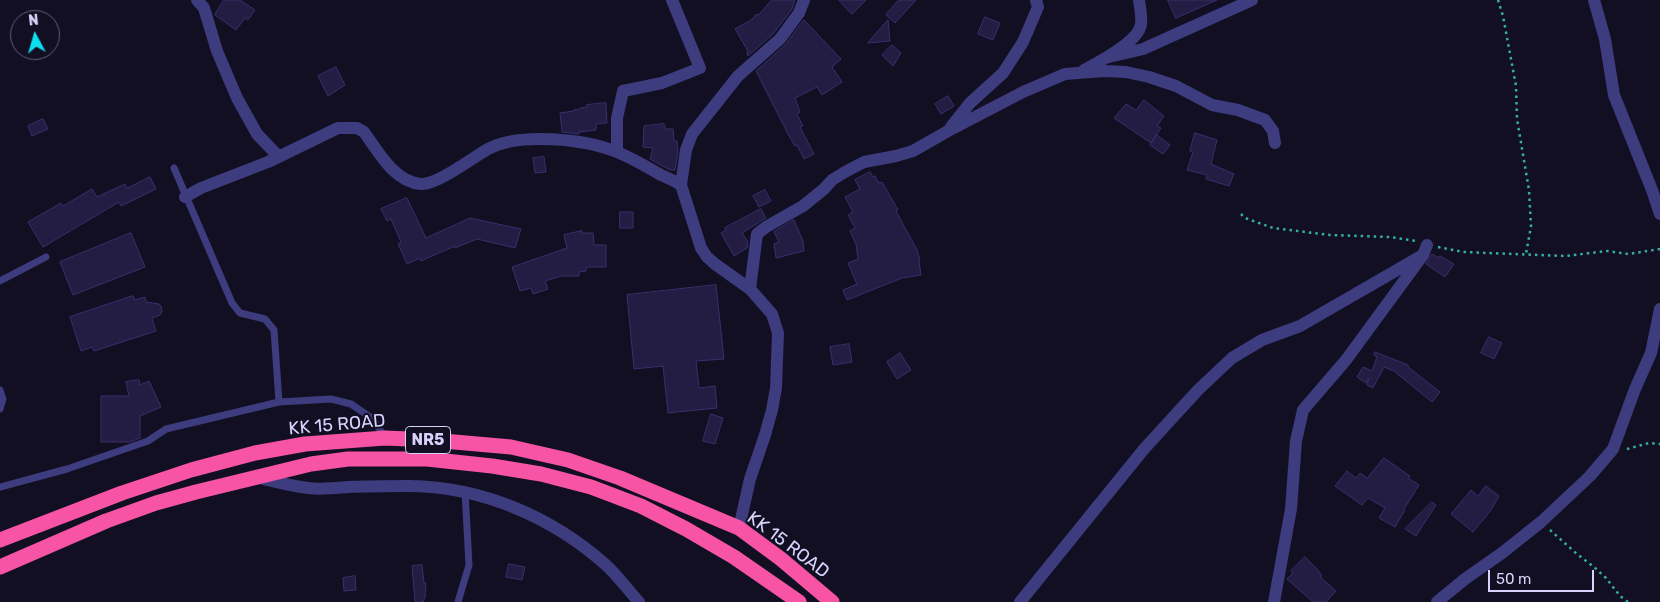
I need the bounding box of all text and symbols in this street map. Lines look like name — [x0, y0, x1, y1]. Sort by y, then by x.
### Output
north arrow — [10, 10, 60, 60]
text: N — [28, 12, 39, 30]
street label: KK 15 ROAD — [288, 410, 386, 440]
road number: NR5 — [406, 426, 450, 454]
street label: KK 15 ROAD — [743, 507, 833, 583]
scale bar — [1490, 560, 1596, 592]
text: 50 m — [1496, 570, 1531, 588]

